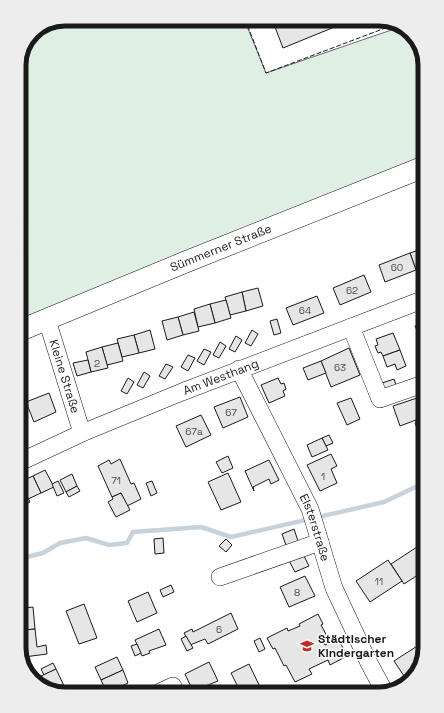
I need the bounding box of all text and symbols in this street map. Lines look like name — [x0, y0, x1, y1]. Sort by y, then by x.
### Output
street label: Sümmerner Straße — [168, 220, 274, 275]
house number: 60 — [391, 261, 403, 274]
house number: 62 — [346, 284, 358, 297]
house number: 64 — [299, 304, 311, 317]
street label: Kleine Straße — [45, 337, 83, 415]
street label: Am Westhang — [181, 355, 261, 399]
house number: 2 — [94, 357, 100, 370]
house number: 63 — [334, 361, 346, 374]
house number: 67 — [225, 406, 237, 419]
house number: 67a — [185, 425, 203, 438]
house number: 1 — [321, 470, 325, 483]
house number: 71 — [111, 474, 121, 487]
street label: Elsterstraße — [296, 491, 333, 563]
house number: 11 — [375, 575, 383, 588]
house number: 8 — [294, 586, 300, 599]
house number: 6 — [216, 623, 222, 636]
place label: Städtischer Kindergarten — [318, 631, 394, 661]
school or university icon: Städtischer Kindergarten — [299, 638, 315, 654]

